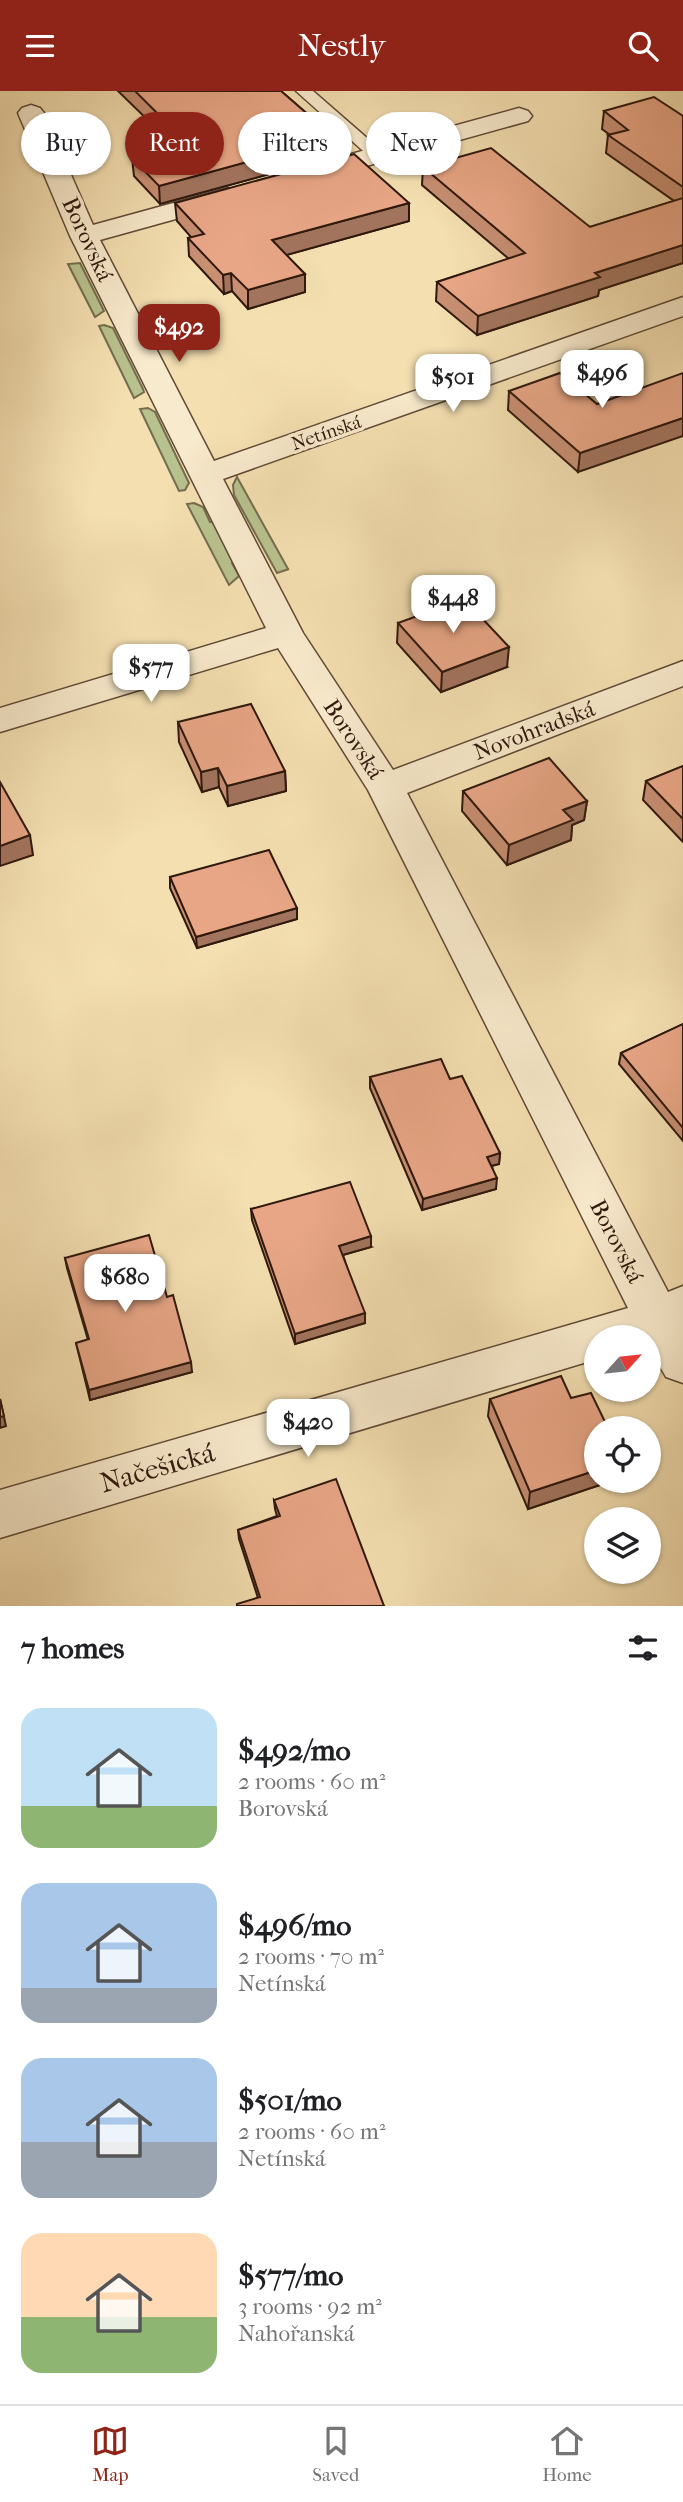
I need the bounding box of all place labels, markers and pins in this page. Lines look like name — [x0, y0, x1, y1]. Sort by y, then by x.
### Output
pin: $492 — [138, 305, 220, 364]
pin: $496 — [561, 351, 643, 410]
pin: $501 — [412, 355, 494, 414]
pin: $448 — [412, 575, 494, 635]
pin: $577 — [110, 645, 192, 704]
pin: $680 — [84, 1255, 166, 1314]
pin: $420 — [267, 1399, 349, 1459]

